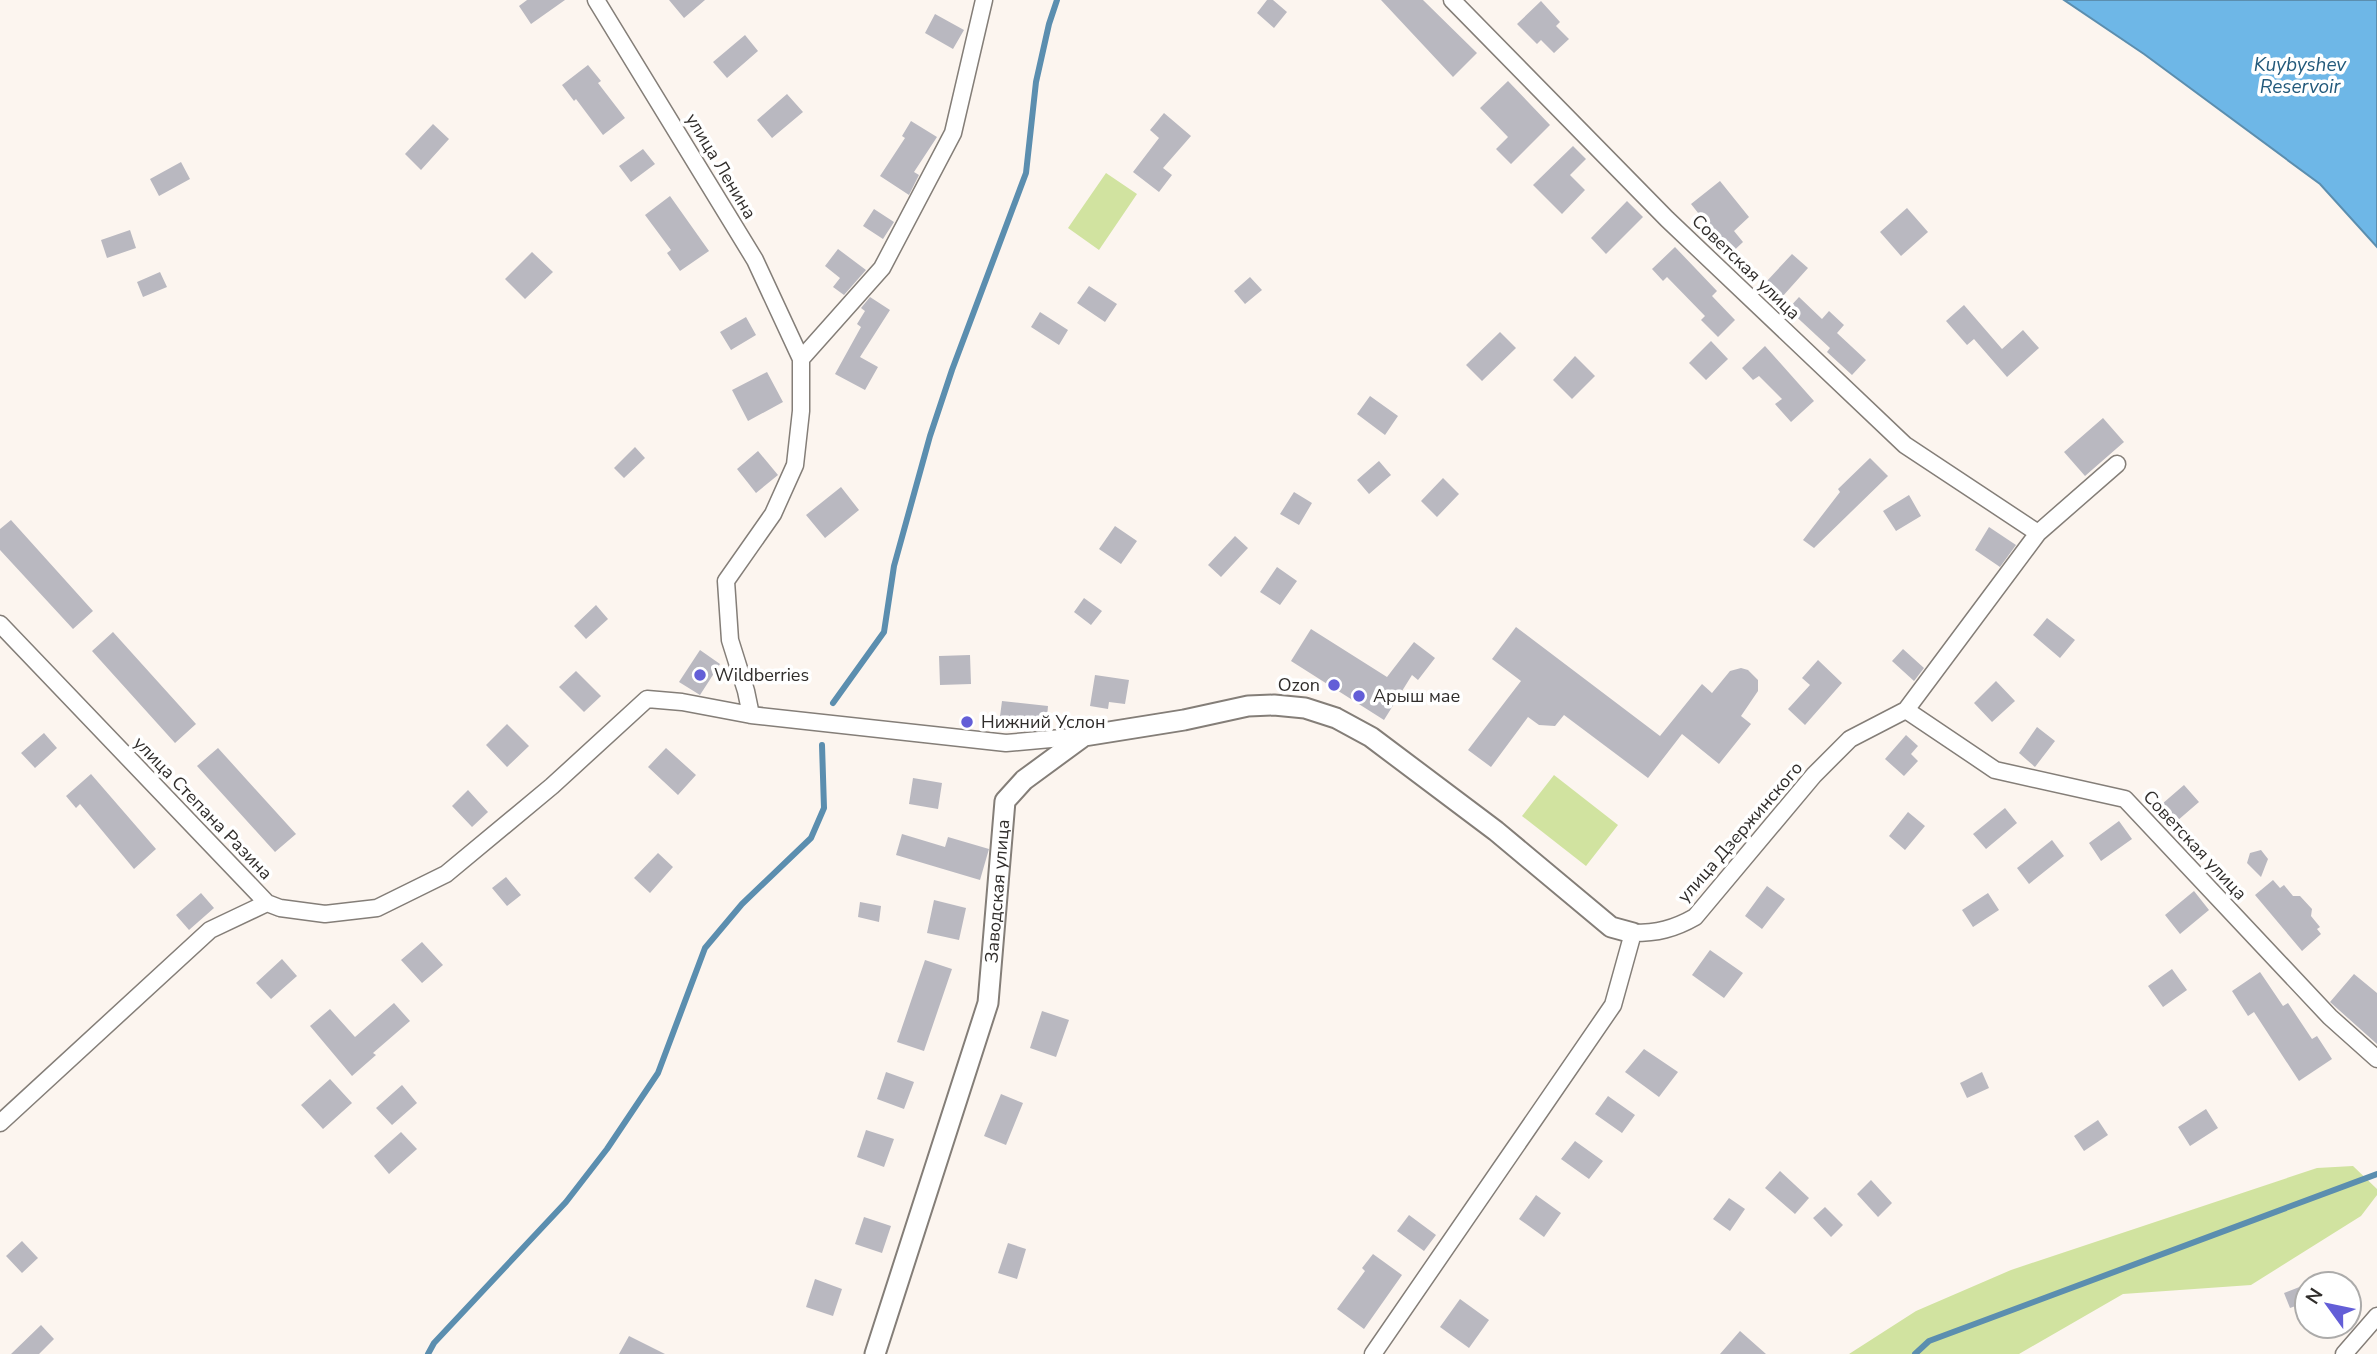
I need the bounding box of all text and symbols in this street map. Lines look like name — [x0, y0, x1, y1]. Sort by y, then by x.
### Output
water label: Kuybyshev Reservoir — [2254, 52, 2347, 100]
street label: улица Ленина — [680, 109, 762, 223]
street label: Советская улица — [1687, 209, 1805, 325]
place label: Wildberries — [714, 663, 809, 687]
marker: Wildberries — [692, 667, 708, 683]
place label: Ozon — [1278, 673, 1320, 697]
marker: Ozon — [1326, 677, 1342, 693]
place label: Арыш мае — [1373, 684, 1460, 708]
marker: Арыш мае — [1351, 688, 1367, 704]
place label: Нижний Услон — [981, 710, 1106, 734]
marker: Нижний Услон — [959, 714, 975, 730]
street label: улица Степана Разина — [128, 731, 278, 885]
street label: улица Дзержинского — [1672, 756, 1808, 908]
street label: Советская улица — [2138, 785, 2252, 905]
street label: Заводская улица — [979, 818, 1015, 964]
north arrow — [2293, 1270, 2363, 1340]
text: N — [2300, 1283, 2329, 1309]

